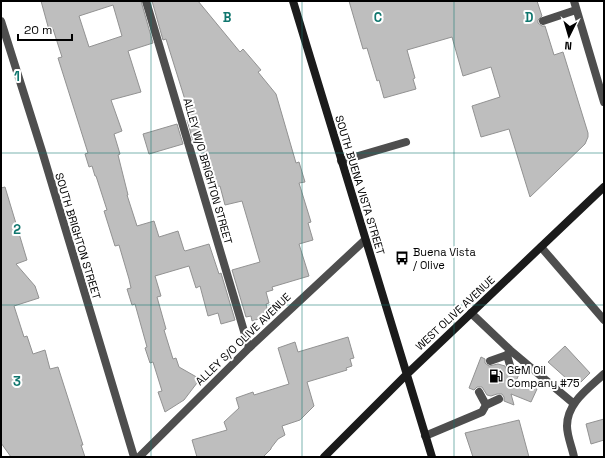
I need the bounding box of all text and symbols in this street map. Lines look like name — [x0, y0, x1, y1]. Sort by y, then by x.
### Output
text: B — [223, 9, 232, 26]
text: C — [374, 9, 382, 26]
text: D — [525, 9, 534, 26]
scale bar — [18, 16, 72, 42]
north arrow — [549, 16, 589, 56]
text: 20 m — [24, 22, 52, 38]
text: N — [564, 39, 572, 53]
text: 1 — [14, 68, 20, 85]
street label: ALLEY W/O BRIGHTON STREET — [180, 96, 236, 246]
street label: SOUTH BUENA VISTA STREET — [332, 113, 388, 257]
street label: SOUTH BRIGHTON STREET — [52, 171, 104, 301]
text: 2 — [13, 221, 21, 238]
place label: Buena Vista / Olive — [413, 245, 476, 272]
bus stop icon: Buena Vista / Olive — [394, 250, 410, 266]
street label: WEST OLIVE AVENUE — [413, 273, 497, 353]
street label: ALLEY S/O OLIVE AVENUE — [192, 290, 294, 388]
place label: G&M Oil Company #75 — [507, 363, 580, 390]
fuel station icon: G&M Oil Company #75 — [488, 368, 504, 384]
text: 3 — [13, 373, 21, 390]

